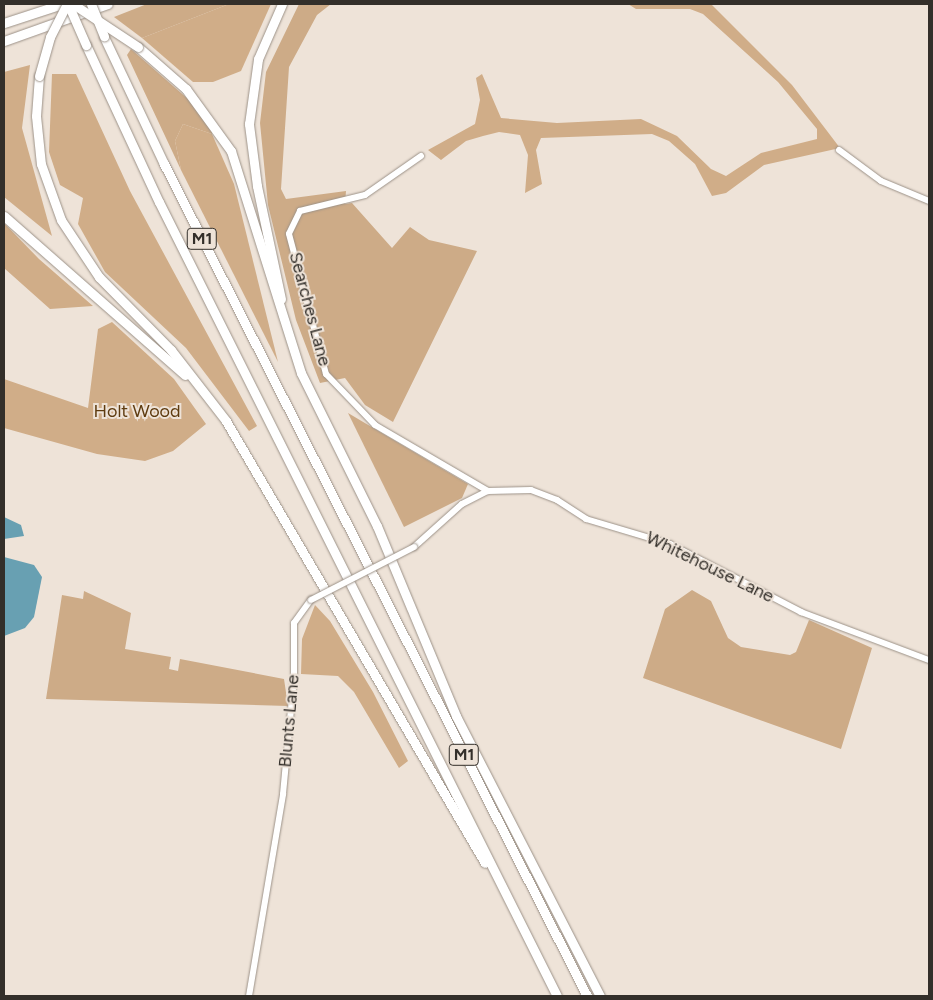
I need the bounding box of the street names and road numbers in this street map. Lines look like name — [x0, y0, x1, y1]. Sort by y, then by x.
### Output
road number: M1 — [186, 225, 218, 252]
street label: Searches Lane — [284, 250, 336, 368]
street label: Whitehouse Lane — [642, 527, 778, 607]
street label: Blunts Lane — [274, 674, 304, 768]
road number: M1 — [448, 742, 480, 768]

